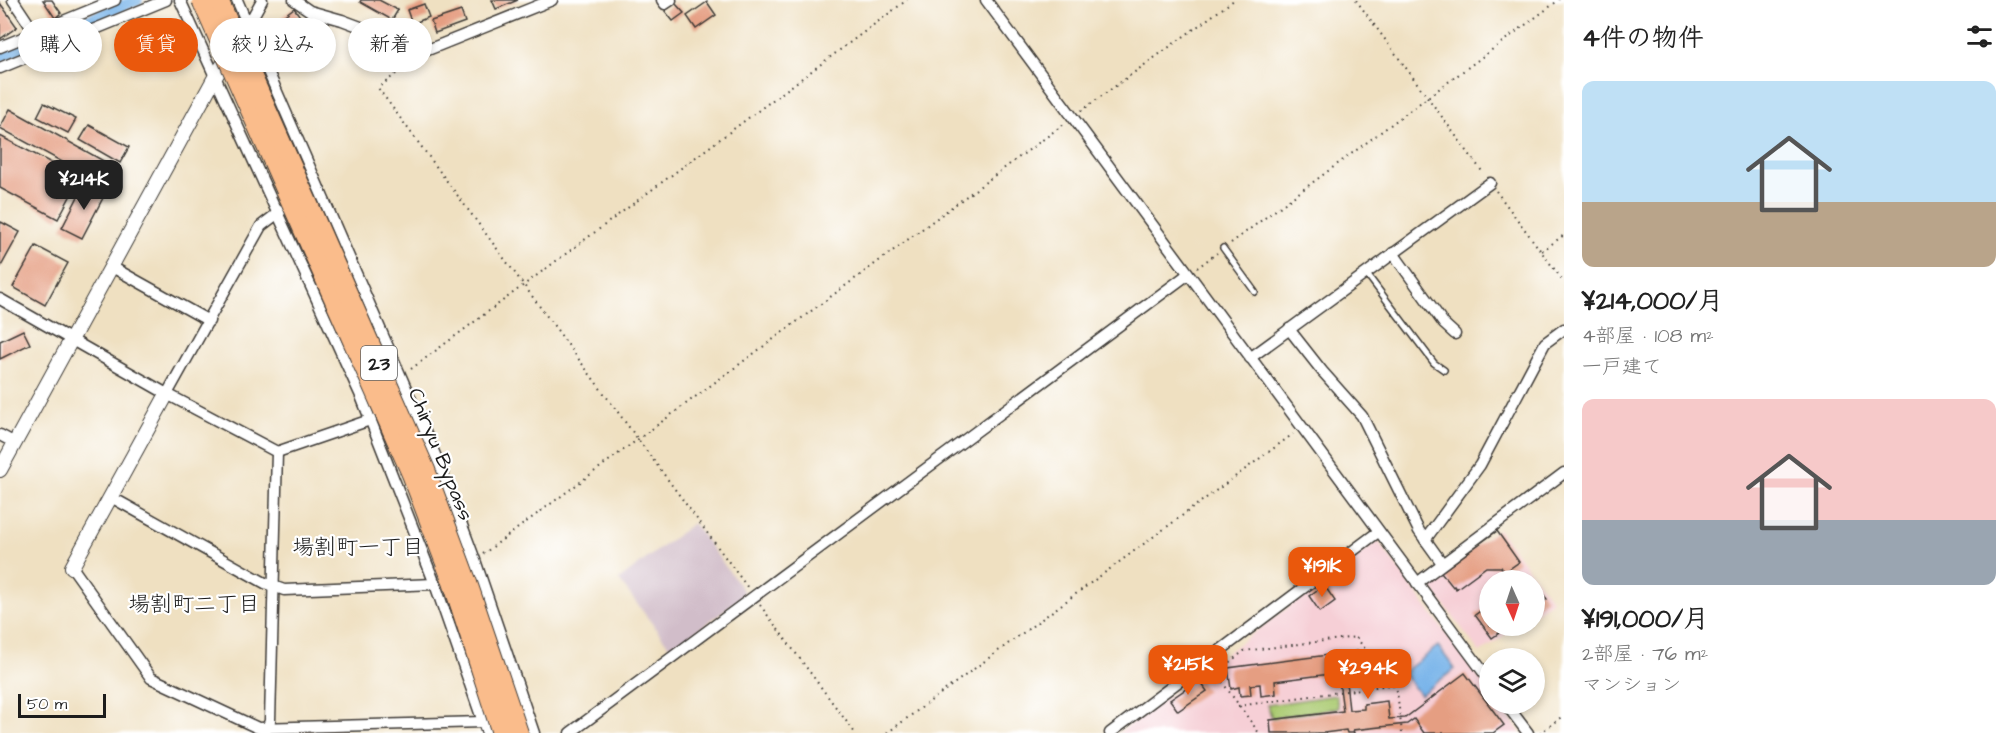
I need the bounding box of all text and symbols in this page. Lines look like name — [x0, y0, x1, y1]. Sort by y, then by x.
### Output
chip: 購入 — [18, 18, 102, 72]
chip: 賃貸 — [114, 18, 198, 72]
chip: 絞り込み — [210, 18, 336, 72]
chip: 新着 — [348, 18, 432, 72]
text: 4件の物件 — [1582, 20, 1704, 56]
icon: filters — [1963, 20, 1996, 53]
icon: home — [1735, 120, 1843, 228]
pin: ¥214K — [42, 160, 126, 211]
text: ¥214K — [59, 165, 109, 193]
text: ¥214,000/月 — [1582, 283, 1723, 319]
text: 4部屋 · 108 m² — [1582, 322, 1714, 350]
road number: 23 — [361, 346, 397, 380]
text: 一戸建て — [1582, 353, 1662, 381]
street label: Chiryu Bypass — [399, 384, 480, 526]
icon: home — [1735, 438, 1843, 546]
district label: 場割町一丁目 — [292, 532, 424, 563]
pin: ¥191K — [1280, 547, 1364, 598]
text: ¥191K — [1302, 552, 1342, 580]
north arrow — [1479, 570, 1545, 636]
map controls — [1479, 570, 1545, 714]
district label: 場割町二丁目 — [128, 589, 260, 620]
text: ¥191,000/月 — [1582, 601, 1709, 637]
text: 2部屋 · 76 m² — [1582, 640, 1708, 668]
pin: ¥215K — [1146, 645, 1230, 696]
button: layers — [1479, 648, 1545, 714]
pin: ¥294K — [1326, 649, 1410, 700]
text: ¥215K — [1163, 650, 1213, 678]
text: ¥294K — [1338, 654, 1398, 682]
text: マンション — [1582, 671, 1681, 699]
scale bar — [18, 691, 106, 718]
text: 50 m — [27, 693, 67, 715]

